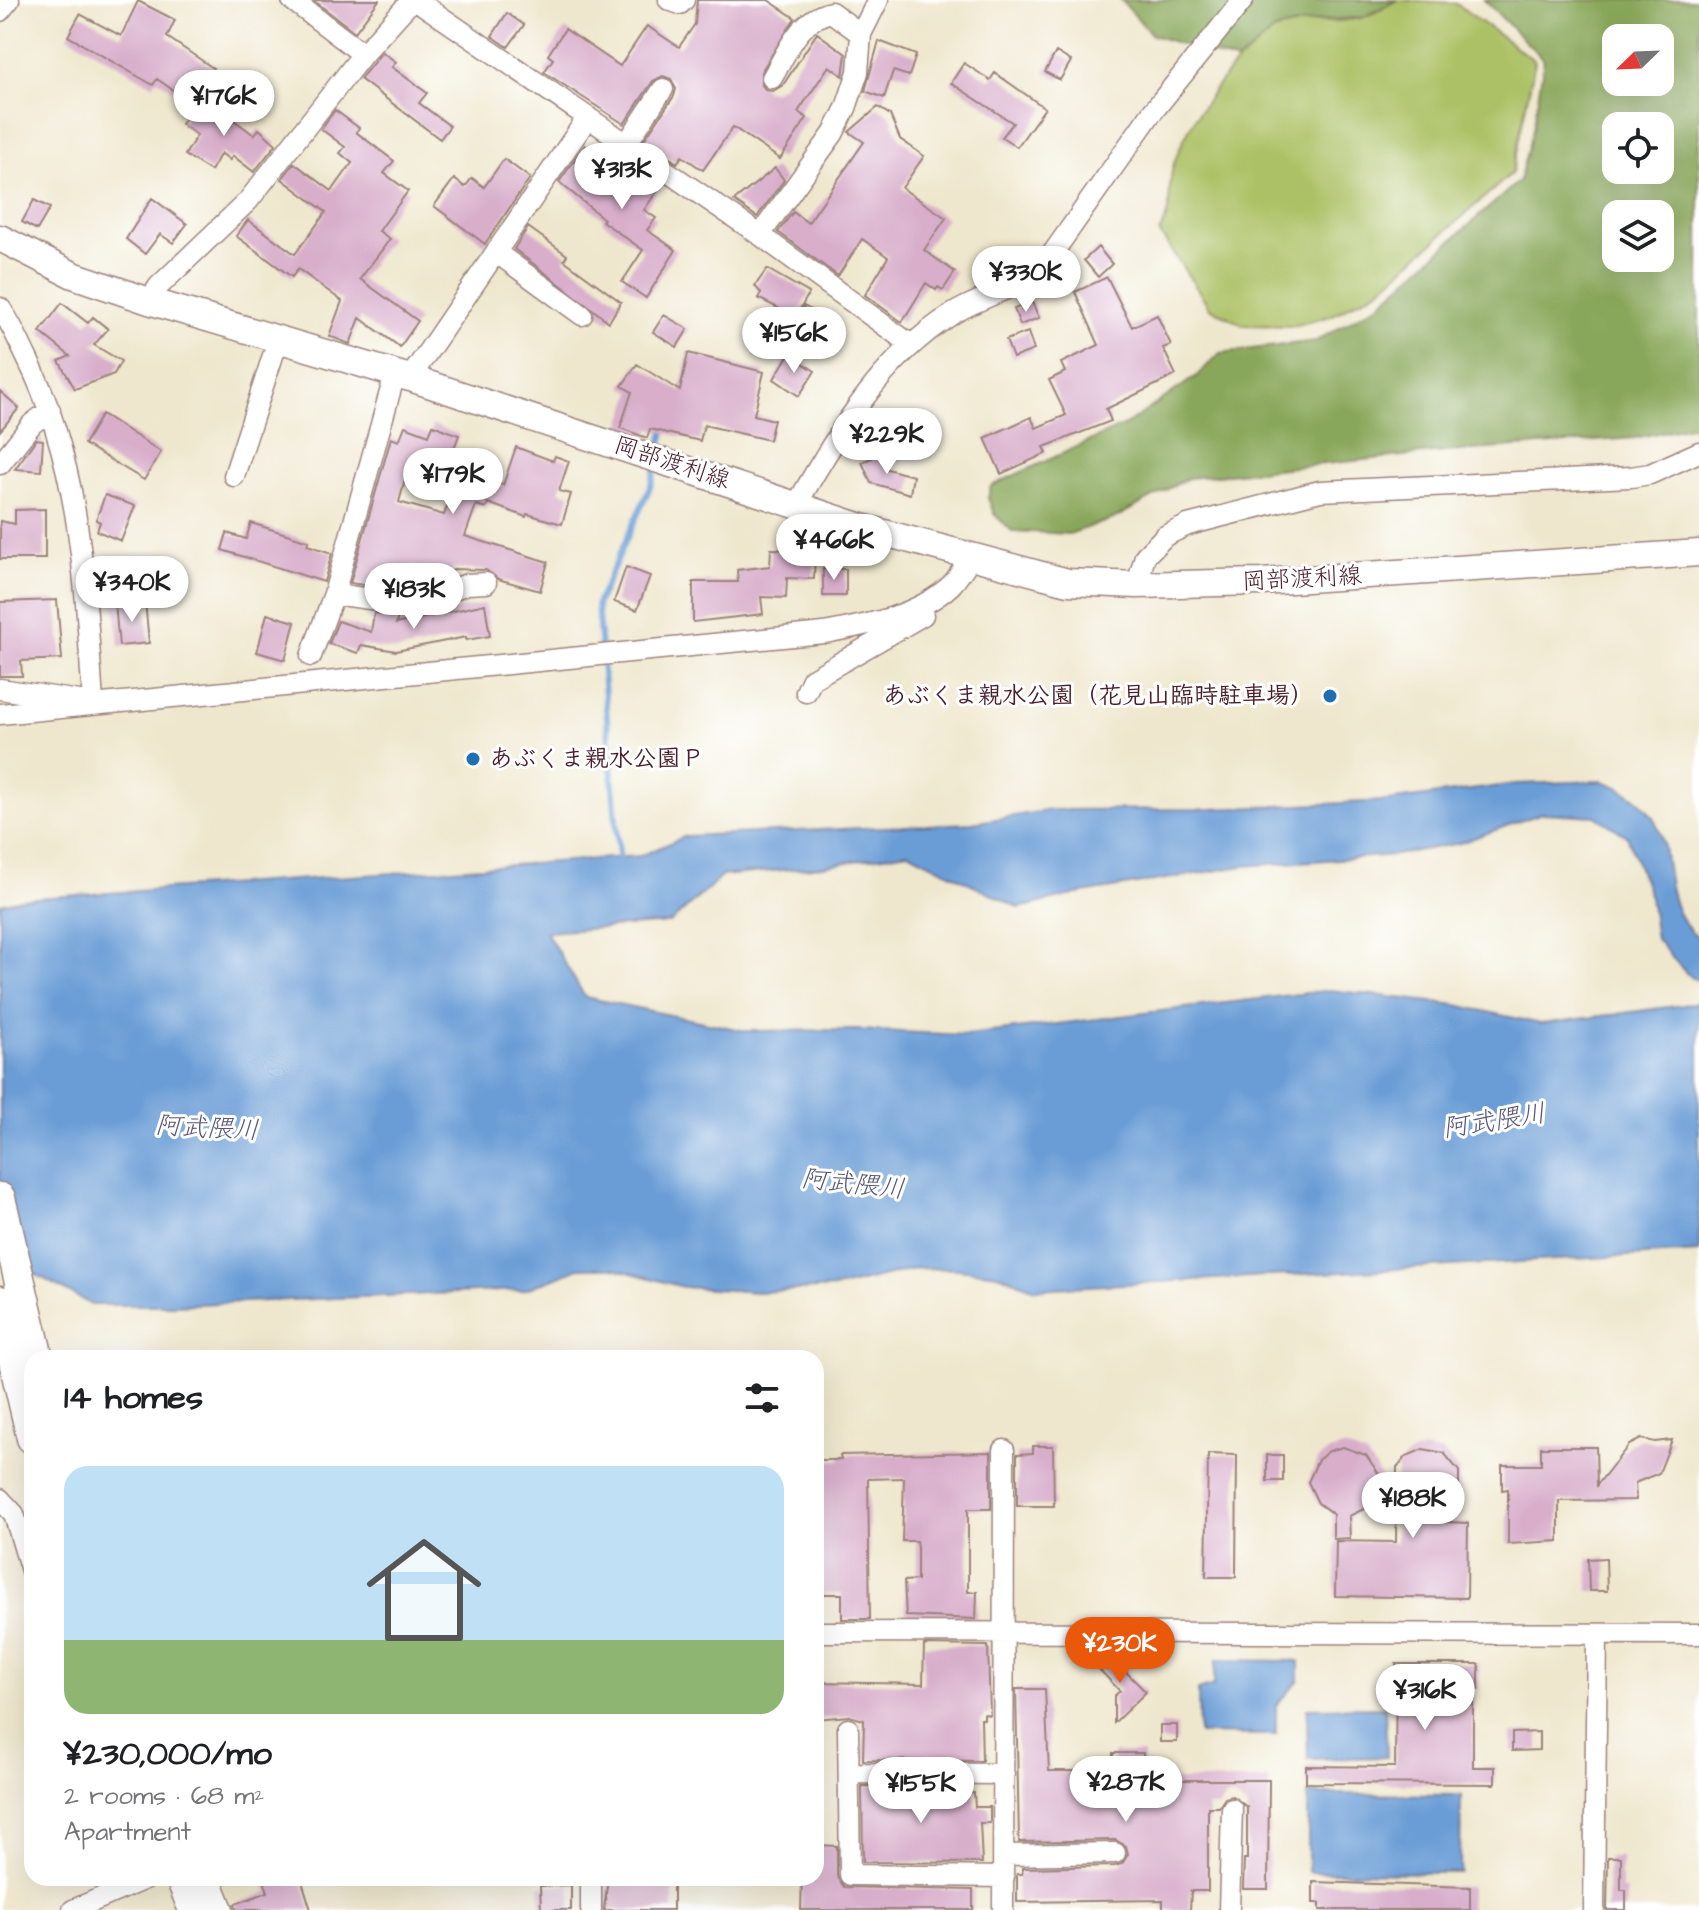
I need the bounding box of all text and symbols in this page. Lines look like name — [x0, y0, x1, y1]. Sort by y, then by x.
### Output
north arrow — [1602, 24, 1674, 96]
map controls — [1602, 24, 1674, 272]
pin: ¥176K — [168, 70, 280, 138]
text: ¥176K — [191, 78, 257, 114]
button: locate — [1602, 112, 1674, 184]
pin: ¥313K — [566, 143, 678, 211]
text: ¥313K — [592, 151, 652, 187]
button: layers — [1602, 200, 1674, 272]
pin: ¥330K — [970, 246, 1082, 314]
text: ¥330K — [990, 254, 1062, 290]
pin: ¥156K — [738, 307, 850, 375]
text: ¥156K — [760, 315, 828, 351]
pin: ¥229K — [831, 408, 943, 476]
text: ¥229K — [850, 416, 924, 452]
street label: 岡部渡利線 — [610, 428, 734, 498]
pin: ¥179K — [397, 448, 509, 516]
text: ¥179K — [421, 456, 485, 492]
pin: ¥466K — [778, 514, 890, 582]
text: ¥466K — [794, 522, 874, 558]
pin: ¥340K — [76, 556, 188, 624]
street label: 岡部渡利線 — [1241, 559, 1363, 599]
pin: ¥183K — [358, 563, 470, 631]
text: ¥340K — [94, 564, 170, 600]
text: ¥183K — [382, 571, 446, 607]
place label: あぶくま親水公園（花見山臨時駐車場） — [882, 679, 1314, 713]
marker: あぶくま親水公園（花見山臨時駐車場） — [1321, 687, 1339, 705]
place label: あぶくま親水公園Ｐ — [489, 742, 705, 776]
marker: あぶくま親水公園Ｐ — [464, 750, 482, 768]
water label: 阿武隈川 — [1440, 1095, 1548, 1147]
water label: 阿武隈川 — [154, 1107, 260, 1149]
water label: 阿武隈川 — [799, 1161, 907, 1207]
text: 14 homes — [64, 1374, 203, 1422]
icon: filters — [740, 1376, 784, 1420]
pin: ¥188K — [1357, 1472, 1469, 1540]
text: ¥188K — [1380, 1480, 1446, 1516]
icon: home — [352, 1518, 496, 1662]
pin: ¥230K — [1064, 1617, 1176, 1685]
text: ¥230K — [1083, 1625, 1157, 1661]
pin: ¥316K — [1369, 1664, 1481, 1732]
text: ¥316K — [1394, 1672, 1456, 1708]
text: ¥230,000/mo — [64, 1730, 272, 1778]
pin: ¥287K — [1070, 1756, 1182, 1824]
pin: ¥155K — [865, 1757, 977, 1825]
text: ¥287K — [1087, 1764, 1165, 1800]
text: ¥155K — [886, 1765, 956, 1801]
text: 2 rooms · 68 m² — [64, 1778, 264, 1814]
text: Apartment — [64, 1814, 191, 1850]

